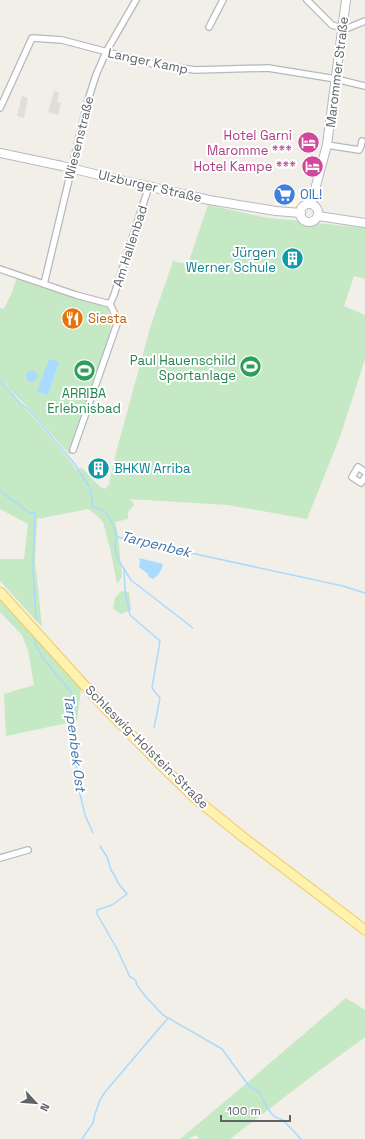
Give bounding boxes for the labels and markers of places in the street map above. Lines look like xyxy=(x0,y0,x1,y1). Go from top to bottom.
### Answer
place label: Hotel Garni Maromme *** xyxy=(207,127,292,159)
hotel icon: Hotel Garni Maromme *** xyxy=(295,129,321,155)
hotel icon: Hotel Kampe *** xyxy=(299,153,325,179)
place label: Hotel Kampe *** xyxy=(193,158,296,175)
supermarket icon: OIL! xyxy=(272,181,298,207)
place label: OIL! xyxy=(300,186,322,203)
place label: Jürgen Werner Schule xyxy=(186,244,276,276)
building icon: Jürgen Werner Schule xyxy=(279,246,305,272)
restaurant icon: Siesta xyxy=(60,305,86,331)
place label: Siesta xyxy=(88,310,127,327)
place label: Paul Hauenschild Sportanlage xyxy=(130,352,236,384)
sports icon: Paul Hauenschild Sportanlage xyxy=(238,354,264,380)
sports icon: ARRIBA Erlebnisbad xyxy=(71,358,97,384)
place label: ARRIBA Erlebnisbad xyxy=(47,385,121,417)
building icon: BHKW Arriba xyxy=(85,455,111,481)
place label: BHKW Arriba xyxy=(114,460,191,477)

